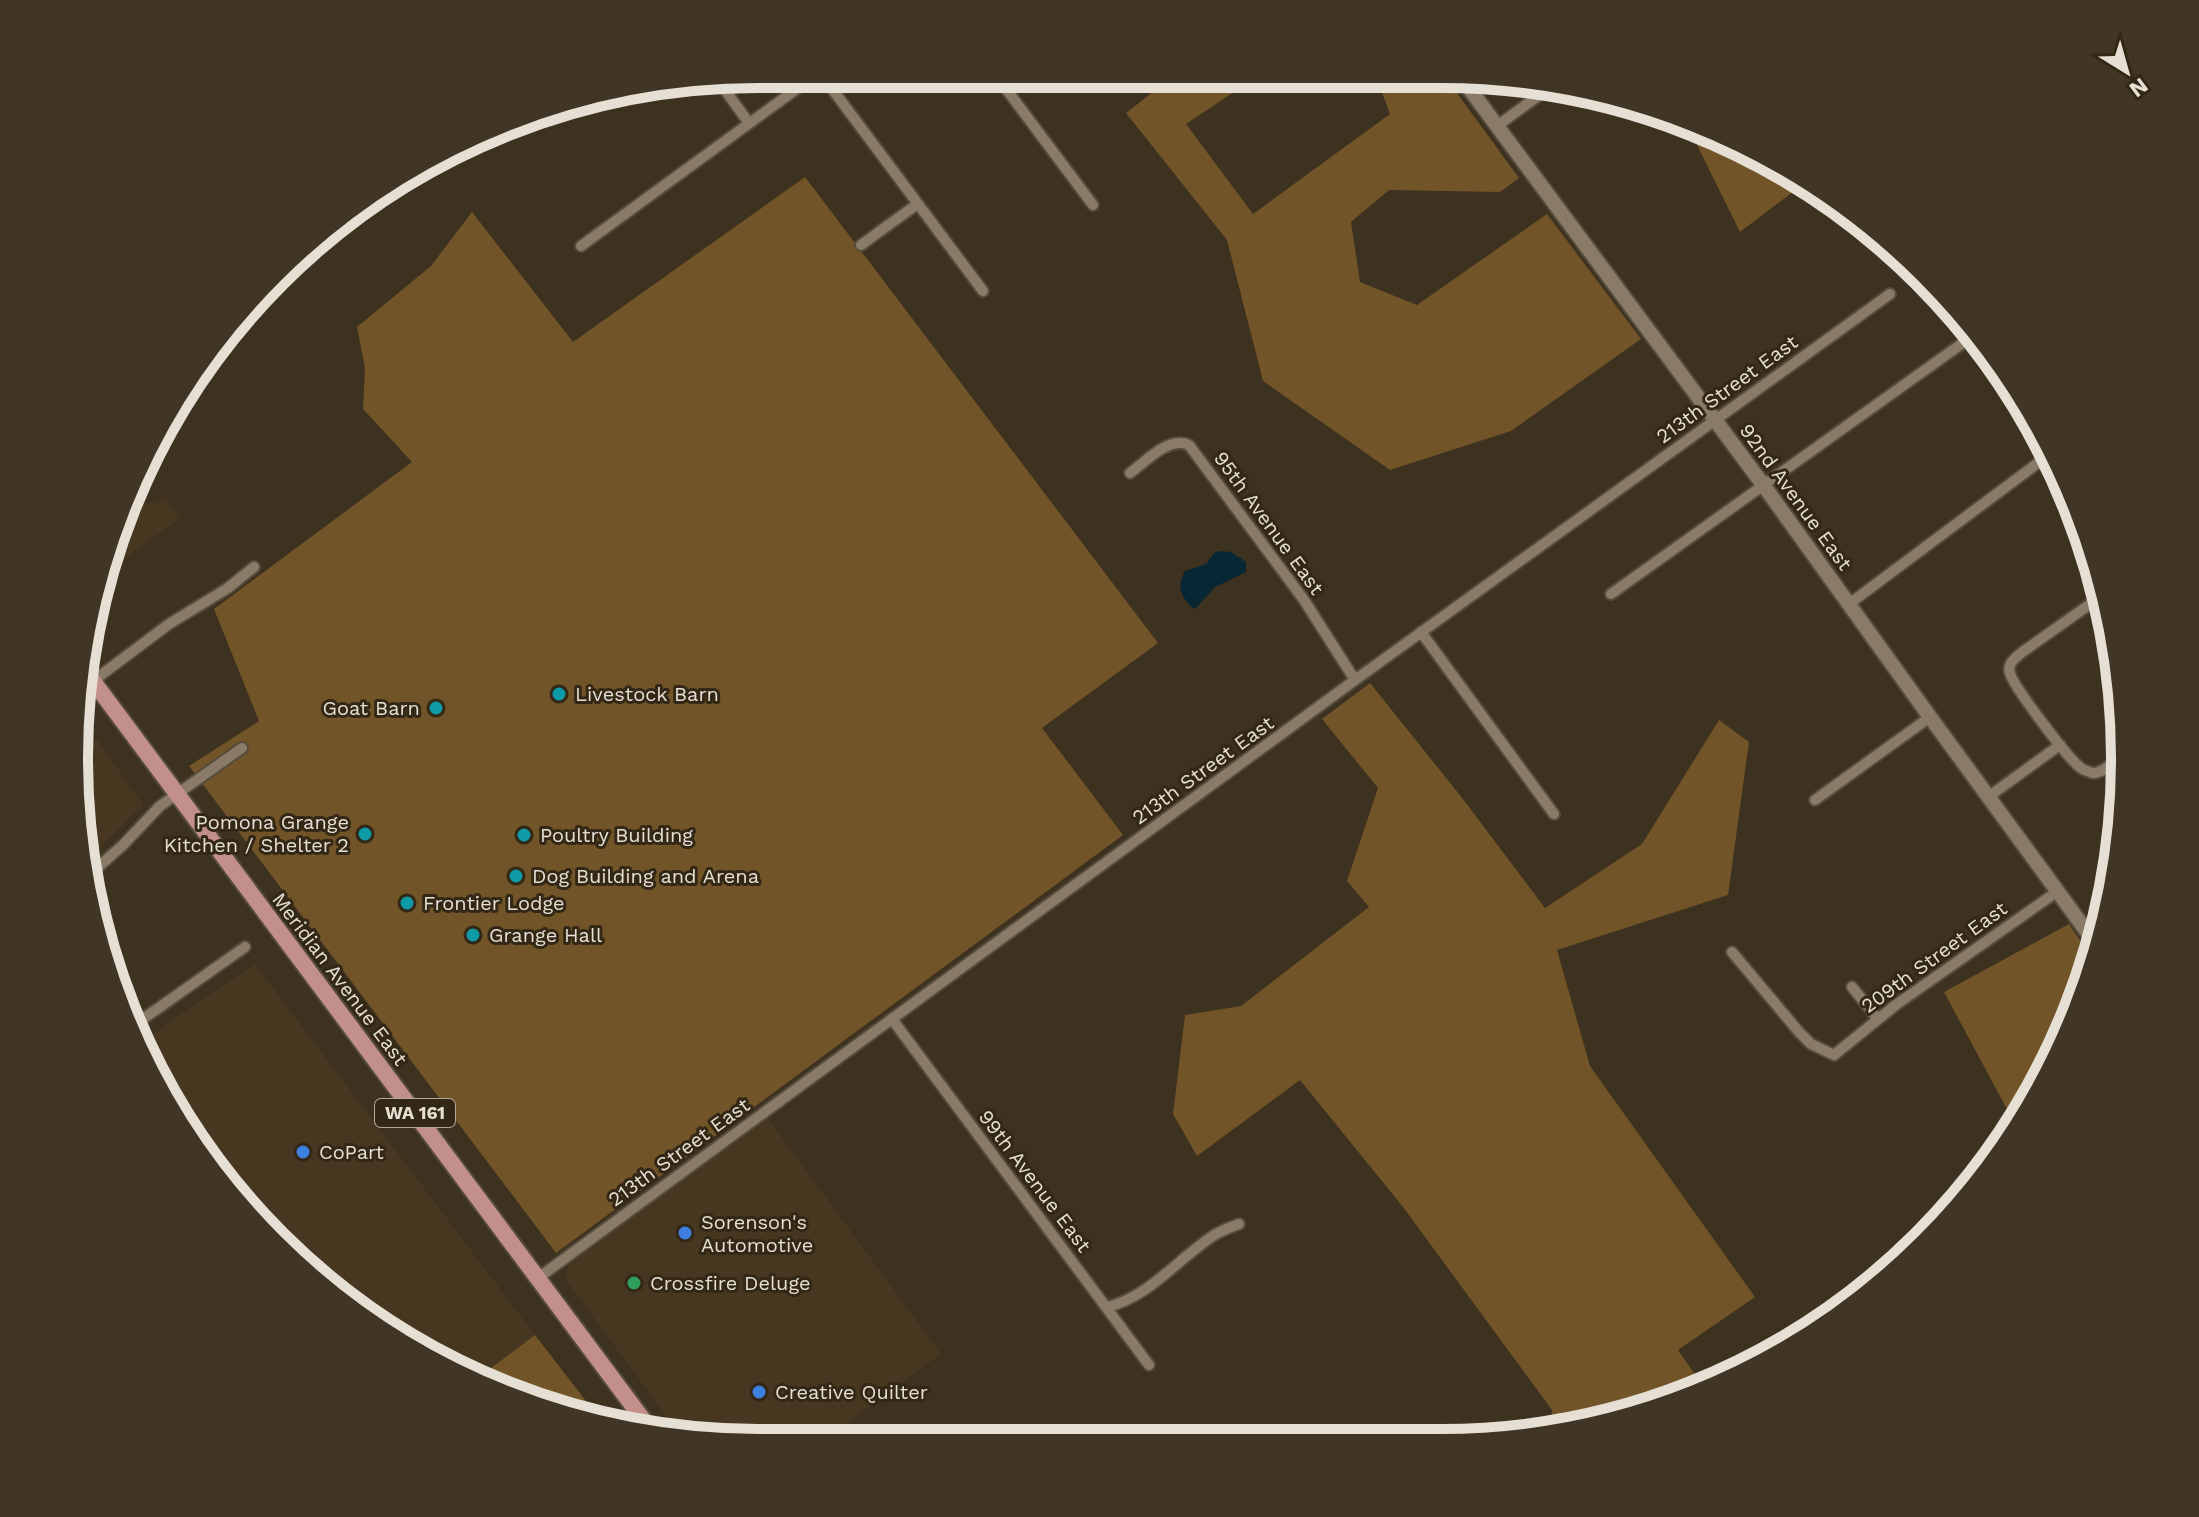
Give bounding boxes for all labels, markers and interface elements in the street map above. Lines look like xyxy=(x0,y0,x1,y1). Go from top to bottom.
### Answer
north arrow xyxy=(2087,32,2167,112)
text: N xyxy=(2125,73,2153,102)
street label: 213th Street East xyxy=(1652,329,1803,448)
street label: 92nd Avenue East xyxy=(1735,419,1858,576)
street label: 95th Avenue East xyxy=(1209,447,1329,600)
place label: Livestock Barn xyxy=(575,682,719,706)
marker: Livestock Barn xyxy=(550,685,568,703)
place label: Goat Barn xyxy=(322,696,420,720)
marker: Goat Barn xyxy=(427,699,445,717)
street label: 213th Street East xyxy=(1128,710,1279,829)
place label: Pomona Grange Kitchen / Shelter 2 xyxy=(164,810,349,857)
place label: Poultry Building xyxy=(540,823,693,847)
marker: Pomona Grange Kitchen / Shelter 2 xyxy=(356,825,374,843)
marker: Poultry Building xyxy=(515,826,533,844)
place label: Dog Building and Arena xyxy=(532,864,759,888)
marker: Dog Building and Arena xyxy=(507,867,525,885)
street label: Meridian Avenue East xyxy=(267,888,413,1071)
place label: Frontier Lodge xyxy=(423,891,565,915)
marker: Frontier Lodge xyxy=(398,894,416,912)
street label: 209th Street East xyxy=(1857,896,2012,1018)
place label: Grange Hall xyxy=(489,923,602,947)
marker: Grange Hall xyxy=(464,926,482,944)
street label: 213th Street East xyxy=(604,1092,755,1211)
road number: WA 161 xyxy=(375,1099,455,1127)
street label: 99th Avenue East xyxy=(974,1105,1097,1257)
place label: CoPart xyxy=(319,1140,385,1164)
marker: CoPart xyxy=(294,1143,312,1161)
place label: Sorenson's Automotive xyxy=(701,1210,813,1257)
marker: Sorenson's Automotive xyxy=(676,1224,694,1242)
place label: Crossfire Deluge xyxy=(650,1271,811,1295)
marker: Crossfire Deluge xyxy=(625,1274,643,1292)
place label: Creative Quilter xyxy=(775,1380,928,1404)
marker: Creative Quilter xyxy=(750,1383,768,1401)

